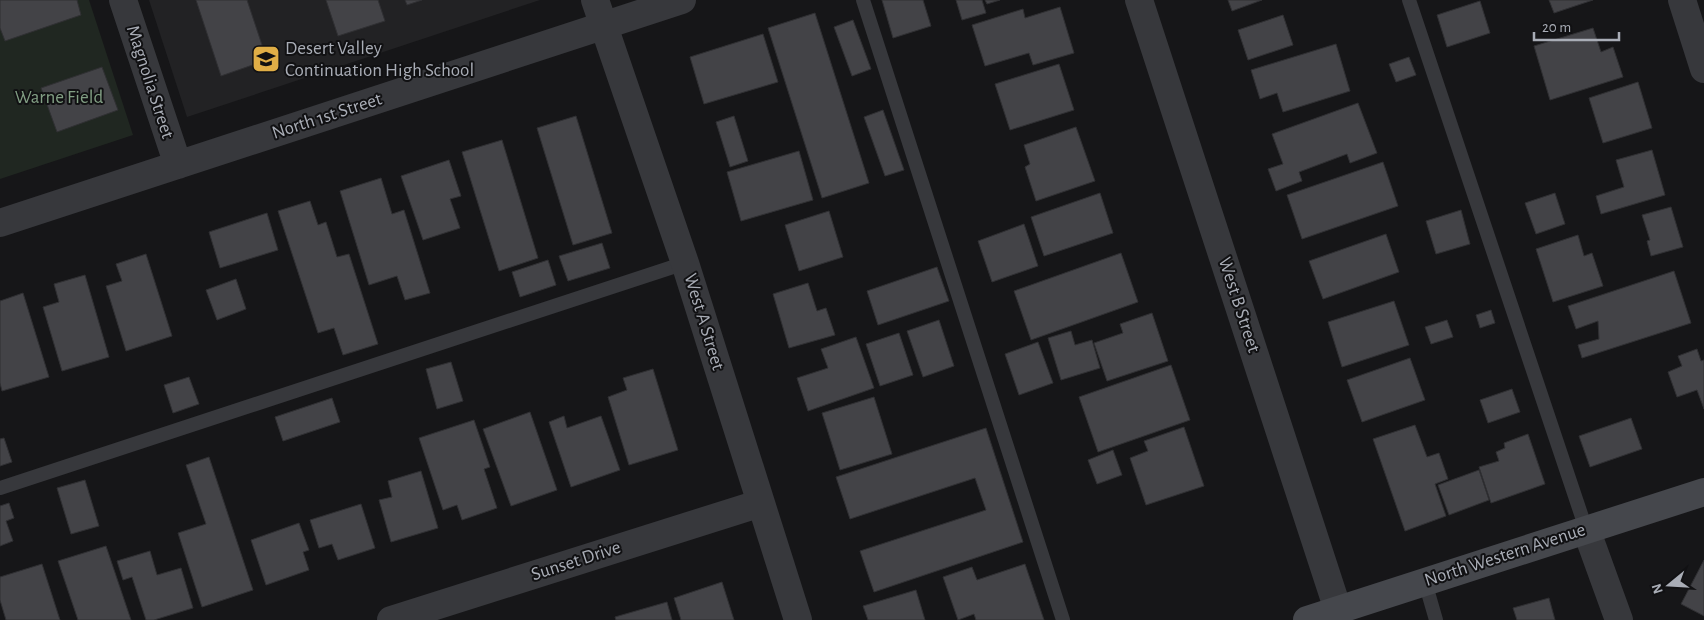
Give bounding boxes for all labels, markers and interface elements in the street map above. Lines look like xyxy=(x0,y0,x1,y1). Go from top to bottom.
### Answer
scale bar xyxy=(1534,10,1619,42)
text: 20 m xyxy=(1542,20,1571,35)
street label: Magnolia Street xyxy=(123,23,177,141)
place label: Desert Valley Continuation High School xyxy=(285,39,474,80)
school or university icon: Desert Valley Continuation High School xyxy=(251,44,281,74)
park label: Warne Field xyxy=(15,88,103,107)
street label: North 1st Street xyxy=(270,89,384,143)
street label: West B Street xyxy=(1215,255,1263,355)
street label: West A Street xyxy=(680,271,728,373)
street label: North Western Avenue xyxy=(1422,520,1588,590)
street label: Sunset Drive xyxy=(529,538,623,584)
north arrow xyxy=(1644,560,1694,610)
text: N xyxy=(1649,582,1666,596)

